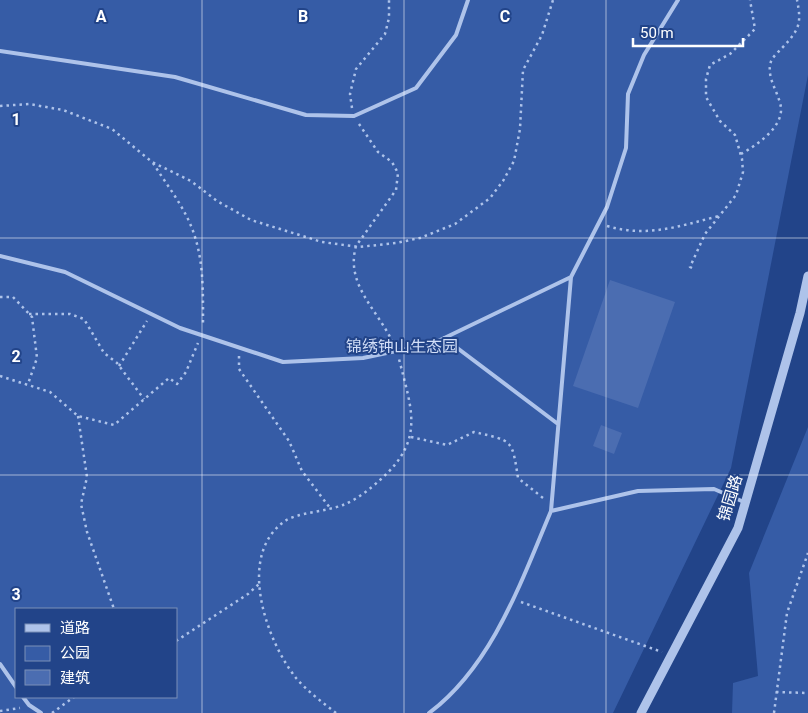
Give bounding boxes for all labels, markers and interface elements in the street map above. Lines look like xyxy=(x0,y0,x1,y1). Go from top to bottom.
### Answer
text: A xyxy=(96,7,107,26)
text: B xyxy=(298,7,308,26)
text: C xyxy=(500,7,510,26)
scale bar xyxy=(633,15,743,47)
text: 50 m xyxy=(640,24,674,42)
text: 1 xyxy=(11,110,21,129)
park label: 锦绣钟山生态园 xyxy=(346,337,458,356)
text: 2 xyxy=(11,347,21,366)
street label: 锦园路 xyxy=(714,472,746,524)
text: 3 xyxy=(11,585,21,604)
legend xyxy=(15,608,178,698)
text: 道路 xyxy=(60,619,90,637)
text: 公园 xyxy=(60,644,90,662)
text: 建筑 xyxy=(60,669,90,687)

